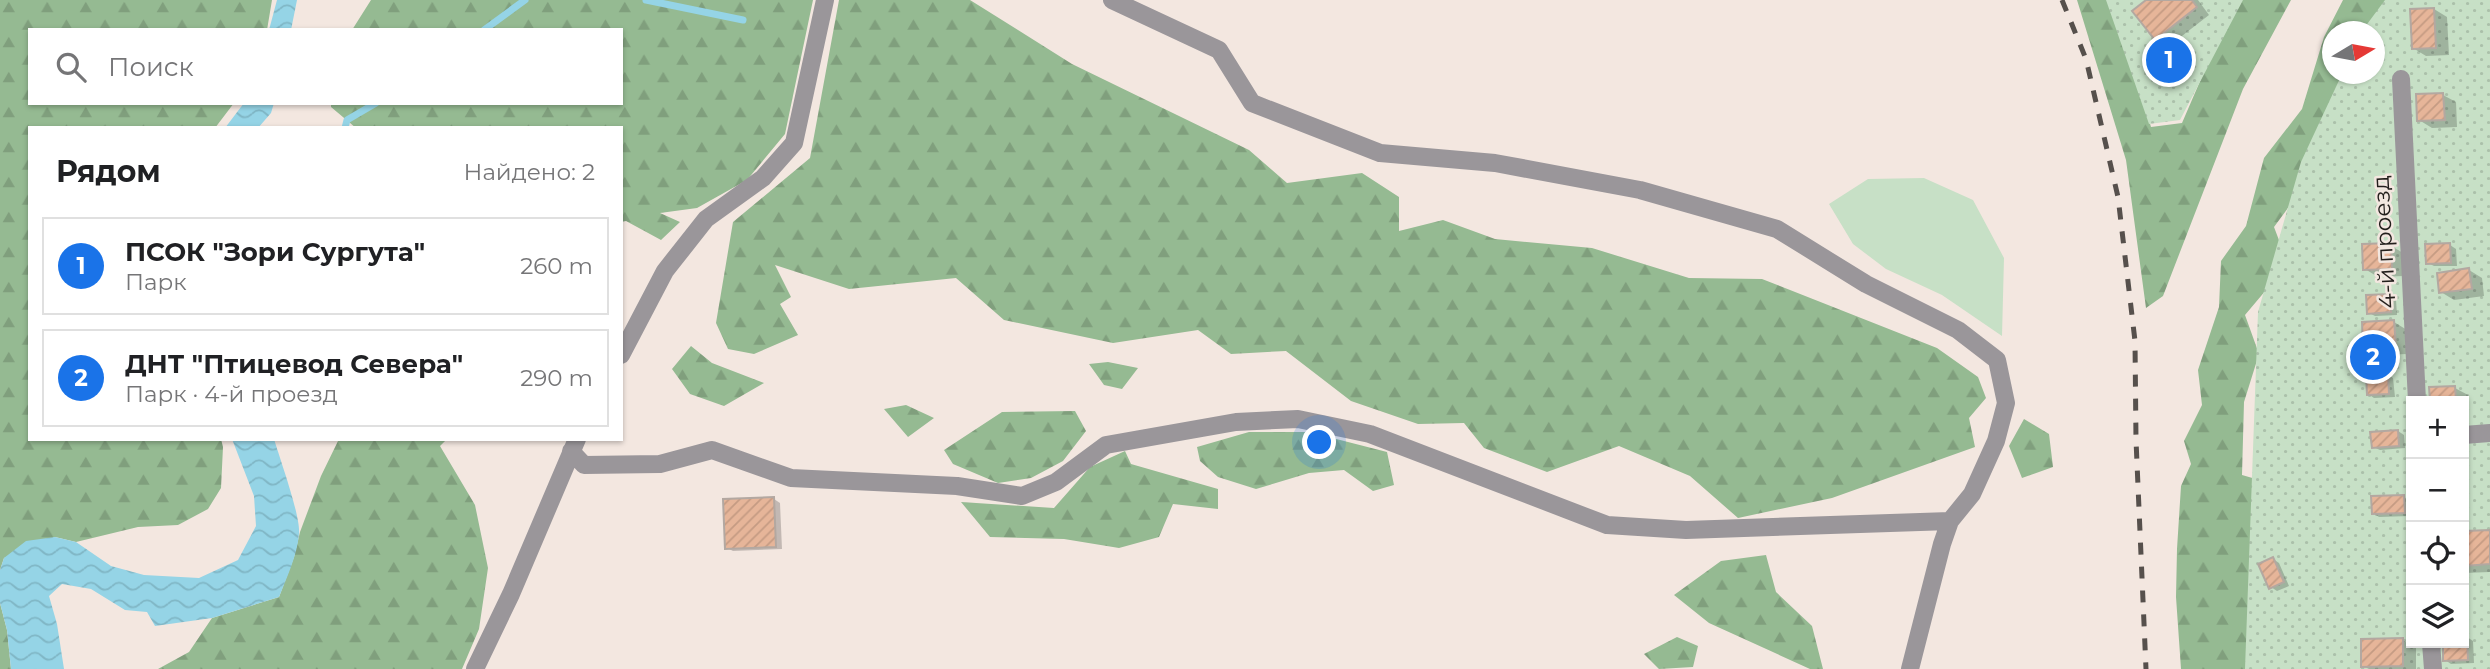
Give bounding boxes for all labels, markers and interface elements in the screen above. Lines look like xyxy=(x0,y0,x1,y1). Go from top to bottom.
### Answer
north arrow xyxy=(2322,21,2385,84)
search box xyxy=(28,28,623,105)
pin: 1 xyxy=(2146,34,2192,86)
icon: search xyxy=(52,48,90,86)
text: Поиск xyxy=(108,51,194,83)
text: Рядом xyxy=(56,153,161,190)
text: Найдено: 2 xyxy=(464,158,595,186)
street label: 4-й проезд xyxy=(2367,175,2401,309)
text: ПСОК "Зори Сургута" xyxy=(125,236,425,268)
text: 1 xyxy=(76,252,86,280)
text: 260 m xyxy=(520,252,593,280)
text: Парк xyxy=(125,268,187,296)
pin: 2 xyxy=(2350,331,2396,383)
text: ДНТ "Птицевод Севера" xyxy=(125,348,463,380)
text: 2 xyxy=(74,364,88,392)
text: 290 m xyxy=(520,364,593,392)
text: Парк · 4-й проезд xyxy=(125,380,338,408)
map controls xyxy=(2406,396,2469,648)
button: + xyxy=(2406,396,2469,459)
your location xyxy=(1302,425,1336,459)
button: − xyxy=(2406,459,2469,522)
button: locate xyxy=(2406,522,2469,585)
button: layers xyxy=(2406,585,2469,648)

